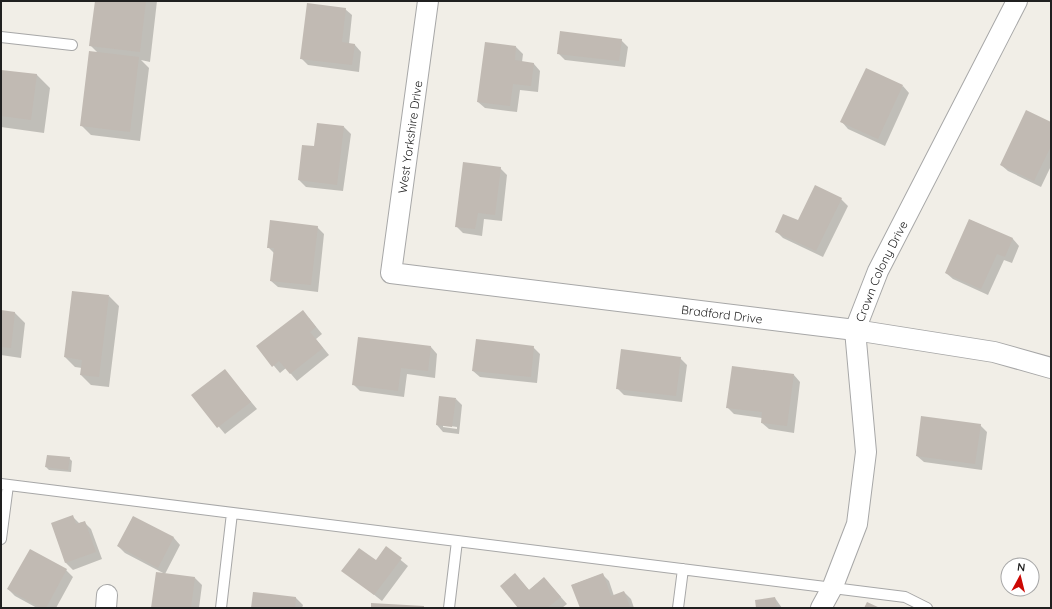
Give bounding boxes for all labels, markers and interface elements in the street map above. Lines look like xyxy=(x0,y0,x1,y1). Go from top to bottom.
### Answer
street label: West Yorkshire Drive xyxy=(395,79,425,194)
street label: Crown Colony Drive xyxy=(851,218,910,324)
street label: Bradford Drive xyxy=(680,301,764,326)
north arrow xyxy=(1000,557,1040,597)
text: N xyxy=(1016,560,1026,575)

